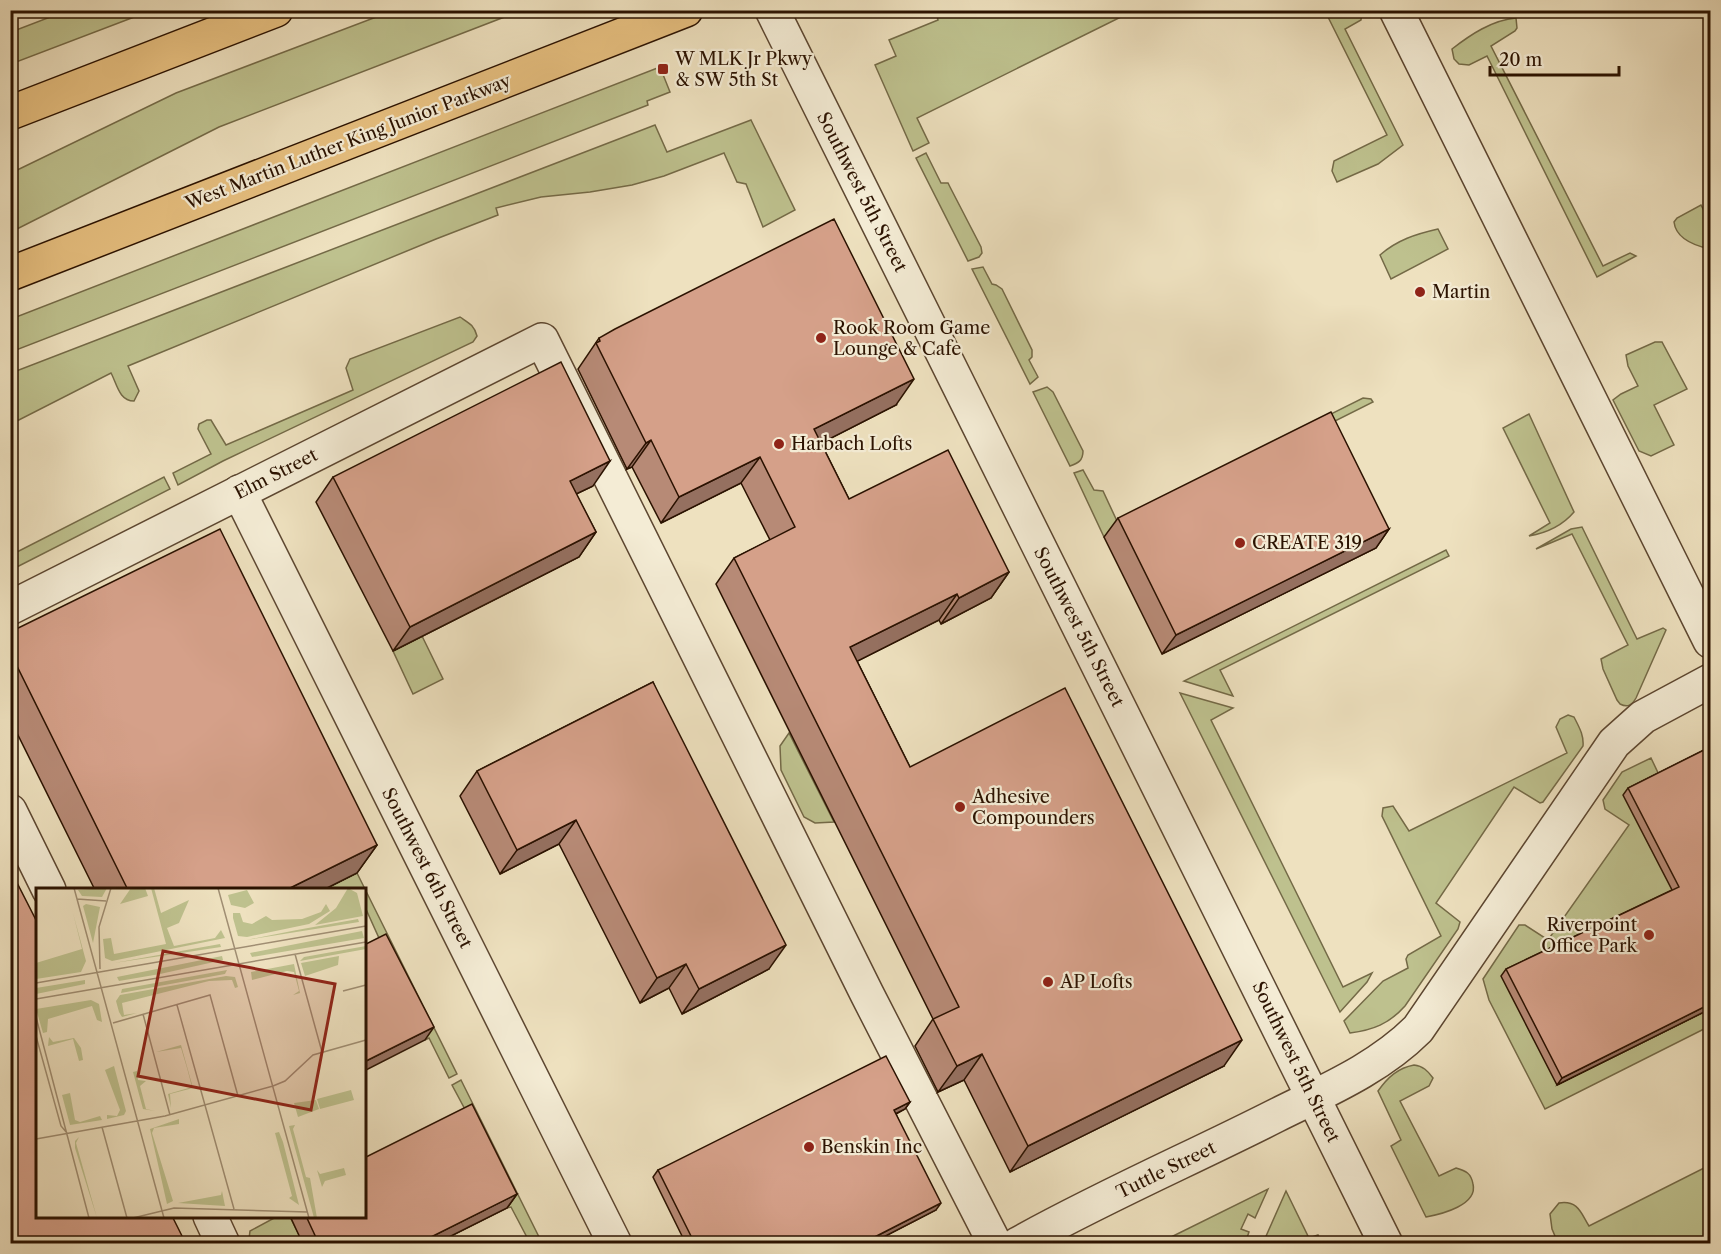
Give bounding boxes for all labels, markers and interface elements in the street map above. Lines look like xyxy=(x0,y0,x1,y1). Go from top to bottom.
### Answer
scale bar xyxy=(1490,39,1619,77)
place label: W MLK Jr Pkwy & SW 5th St xyxy=(674,48,813,91)
text: 20 m xyxy=(1499,49,1543,71)
marker: W MLK Jr Pkwy & SW 5th St xyxy=(656,62,670,76)
street label: West Martin Luther King Junior Parkway xyxy=(181,69,515,215)
street label: Southwest 5th Street xyxy=(812,108,912,276)
place label: Martin xyxy=(1432,281,1490,303)
marker: Martin xyxy=(1413,285,1427,299)
place label: Rook Room Game Lounge & Cafe xyxy=(833,317,990,360)
marker: Rook Room Game Lounge & Cafe xyxy=(814,331,828,345)
place label: Harbach Lofts xyxy=(791,433,912,455)
marker: Harbach Lofts xyxy=(772,437,786,451)
street label: Elm Street xyxy=(231,443,322,504)
place label: CREATE 319 xyxy=(1252,532,1362,554)
marker: CREATE 319 xyxy=(1233,536,1247,550)
street label: Southwest 5th Street xyxy=(1029,543,1129,711)
street label: Southwest 6th Street xyxy=(377,784,477,953)
place label: Adhesive Compounders xyxy=(971,786,1095,829)
marker: Adhesive Compounders xyxy=(953,800,967,814)
inset map xyxy=(36,888,366,1218)
place label: Riverpoint Office Park xyxy=(1541,914,1639,957)
marker: Riverpoint Office Park xyxy=(1642,928,1656,942)
place label: AP Lofts xyxy=(1059,971,1133,993)
marker: AP Lofts xyxy=(1041,975,1055,989)
street label: Southwest 5th Street xyxy=(1247,978,1345,1147)
place label: Benskin Inc xyxy=(821,1136,922,1158)
street label: Tuttle Street xyxy=(1113,1136,1220,1204)
marker: Benskin Inc xyxy=(802,1140,816,1154)

